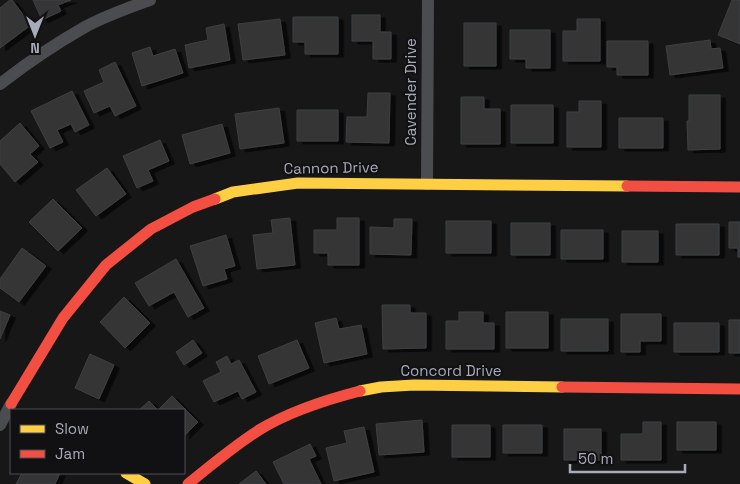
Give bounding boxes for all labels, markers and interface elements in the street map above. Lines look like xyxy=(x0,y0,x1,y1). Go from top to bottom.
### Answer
north arrow xyxy=(10,10,60,60)
street label: Cavender Drive xyxy=(401,38,420,146)
text: N xyxy=(30,39,40,57)
street label: Cannon Drive xyxy=(283,157,379,178)
street label: Concord Drive xyxy=(400,361,502,380)
legend xyxy=(10,409,185,474)
text: Slow xyxy=(55,419,89,438)
scale bar xyxy=(570,442,685,474)
text: Jam xyxy=(55,444,85,463)
text: 50 m xyxy=(578,449,613,468)

